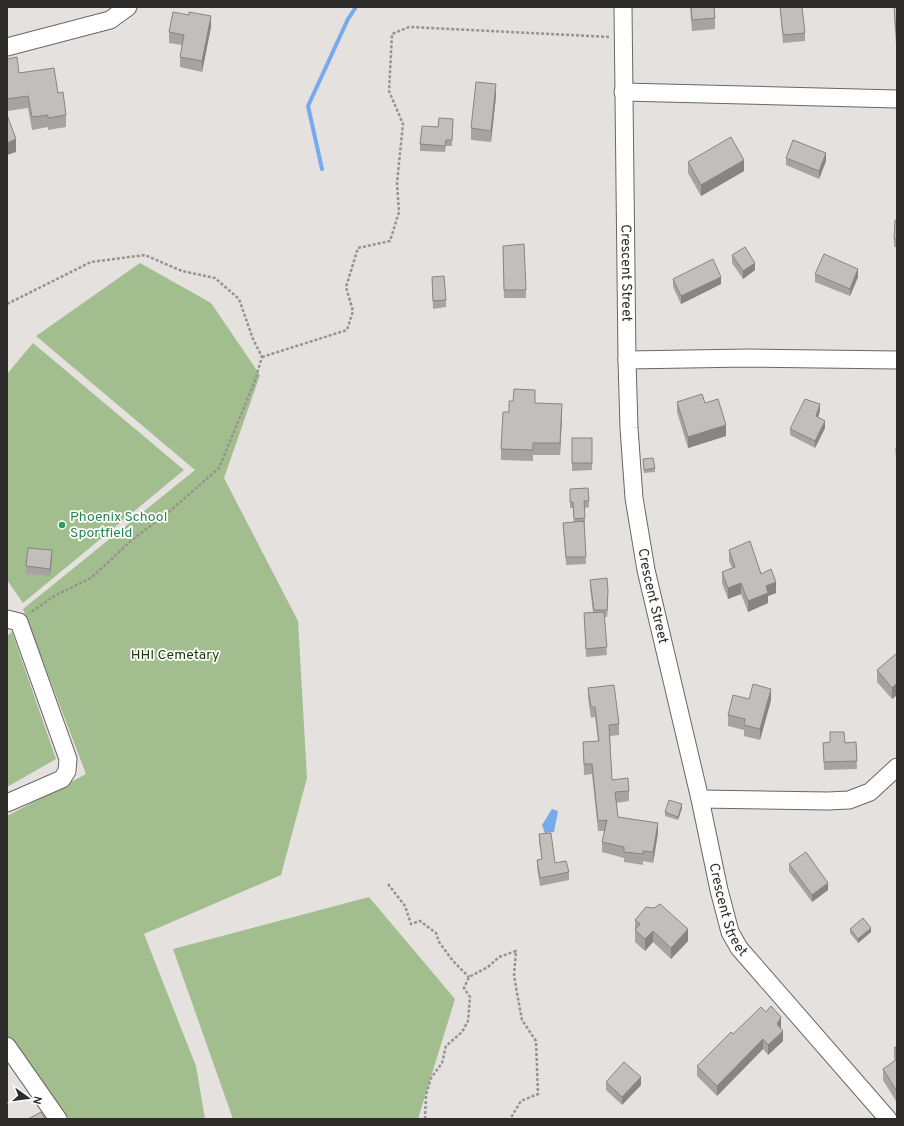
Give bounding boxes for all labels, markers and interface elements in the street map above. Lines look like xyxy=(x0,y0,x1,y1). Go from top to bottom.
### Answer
street label: Crescent Street xyxy=(617,224,635,322)
place label: Phoenix School Sportfield xyxy=(70,509,167,542)
marker: Phoenix School Sportfield xyxy=(57,520,67,530)
street label: Crescent Street xyxy=(634,547,672,646)
park label: HHI Cemetary xyxy=(131,647,219,664)
street label: Crescent Street xyxy=(705,862,751,960)
north arrow xyxy=(8,1078,48,1118)
text: N xyxy=(29,1095,44,1106)

